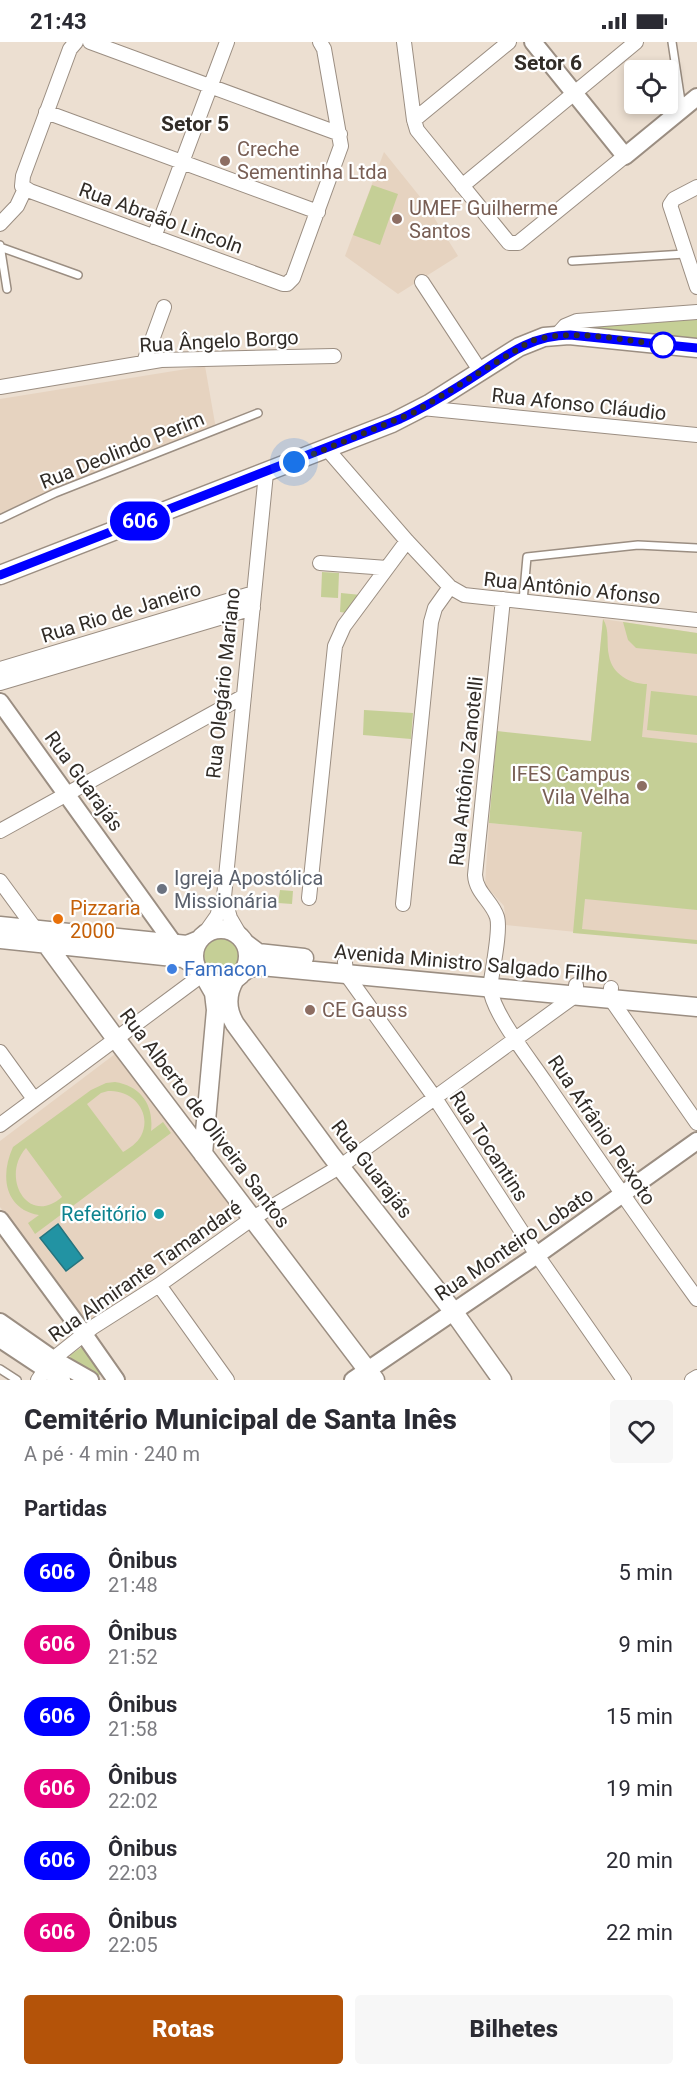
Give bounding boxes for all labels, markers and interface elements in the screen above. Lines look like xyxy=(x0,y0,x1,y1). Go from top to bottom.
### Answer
text: 21:43 xyxy=(30,9,87,34)
district label: Setor 6 xyxy=(514,51,582,75)
map controls xyxy=(624,60,678,114)
button: locate xyxy=(624,60,678,114)
district label: Setor 5 xyxy=(161,112,229,136)
place label: Creche Sementinha Ltda xyxy=(237,137,387,184)
marker: Creche Sementinha Ltda xyxy=(218,154,232,168)
street label: Rua Abraão Lincoln xyxy=(76,177,246,259)
place label: UMEF Guilherme Santos xyxy=(409,196,558,243)
marker: UMEF Guilherme Santos xyxy=(390,212,404,226)
street label: Rua Ângelo Borgo xyxy=(139,325,299,357)
unlabelled marker xyxy=(650,332,676,358)
street label: Rua Afonso Cláudio xyxy=(490,383,668,425)
street label: Rua Deolindo Perim xyxy=(36,406,208,494)
your location xyxy=(279,447,309,477)
line badge: 606 xyxy=(106,502,174,540)
text: 606 xyxy=(122,509,158,533)
street label: Rua Antônio Afonso xyxy=(482,567,662,609)
street label: Rua Rio de Janeiro xyxy=(38,576,204,648)
street label: Rua Olegário Mariano xyxy=(201,586,245,780)
street label: Rua Antônio Zanotelli xyxy=(444,675,488,867)
street label: Rua Guarajás xyxy=(40,726,128,836)
place label: IFES Campus Vila Velha xyxy=(511,762,630,809)
marker: IFES Campus Vila Velha xyxy=(635,779,649,793)
place label: Igreja Apostólica Missionária xyxy=(174,866,323,913)
marker: Igreja Apostólica Missionária xyxy=(155,882,169,896)
place label: Pizzaria 2000 xyxy=(70,896,141,943)
marker: Pizzaria 2000 xyxy=(51,912,65,926)
street label: Avenida Ministro Salgado Filho xyxy=(333,939,609,987)
place label: Famacon xyxy=(184,957,267,981)
marker: Famacon xyxy=(165,962,179,976)
place label: CE Gauss xyxy=(322,998,408,1022)
marker: CE Gauss xyxy=(303,1003,317,1017)
street label: Rua Alberto de Oliveira Santos xyxy=(115,1004,295,1232)
street label: Rua Afrânio Peixoto xyxy=(543,1051,661,1209)
street label: Rua Tocantins xyxy=(445,1086,533,1206)
street label: Rua Guarajás xyxy=(326,1115,418,1223)
street label: Rua Monteiro Lobato xyxy=(430,1182,598,1306)
street label: Rua Almirante Tamandaré xyxy=(44,1195,246,1347)
place label: Refeitório xyxy=(61,1202,147,1226)
marker: Refeitório xyxy=(152,1207,166,1221)
button: heart xyxy=(610,1400,673,1463)
text: Cemitério Municipal de Santa Inês xyxy=(24,1403,457,1436)
text: A pé · 4 min · 240 m xyxy=(24,1442,200,1466)
text: Partidas xyxy=(24,1496,107,1521)
text: Ônibus xyxy=(108,1548,177,1573)
text: 606 xyxy=(39,1560,75,1584)
text: 5 min xyxy=(618,1560,673,1585)
text: 21:48 xyxy=(108,1573,158,1597)
text: Ônibus xyxy=(108,1620,177,1645)
text: 606 xyxy=(39,1632,75,1656)
text: 9 min xyxy=(618,1632,673,1657)
text: 21:52 xyxy=(108,1645,158,1669)
text: Ônibus xyxy=(108,1692,177,1717)
text: 606 xyxy=(39,1704,75,1728)
text: 15 min xyxy=(606,1704,673,1729)
text: 21:58 xyxy=(108,1717,158,1741)
text: Ônibus xyxy=(108,1764,177,1789)
text: 606 xyxy=(39,1776,75,1800)
text: 19 min xyxy=(606,1776,673,1801)
text: 22:02 xyxy=(108,1789,158,1813)
text: Ônibus xyxy=(108,1836,177,1861)
text: 606 xyxy=(39,1848,75,1872)
text: 20 min xyxy=(606,1848,673,1873)
text: 22:03 xyxy=(108,1861,158,1885)
text: Ônibus xyxy=(108,1908,177,1933)
text: 606 xyxy=(39,1920,75,1944)
text: 22 min xyxy=(606,1920,673,1945)
text: 22:05 xyxy=(108,1933,158,1957)
button: Rotas xyxy=(24,1995,343,2064)
button: Bilhetes xyxy=(355,1995,673,2064)

